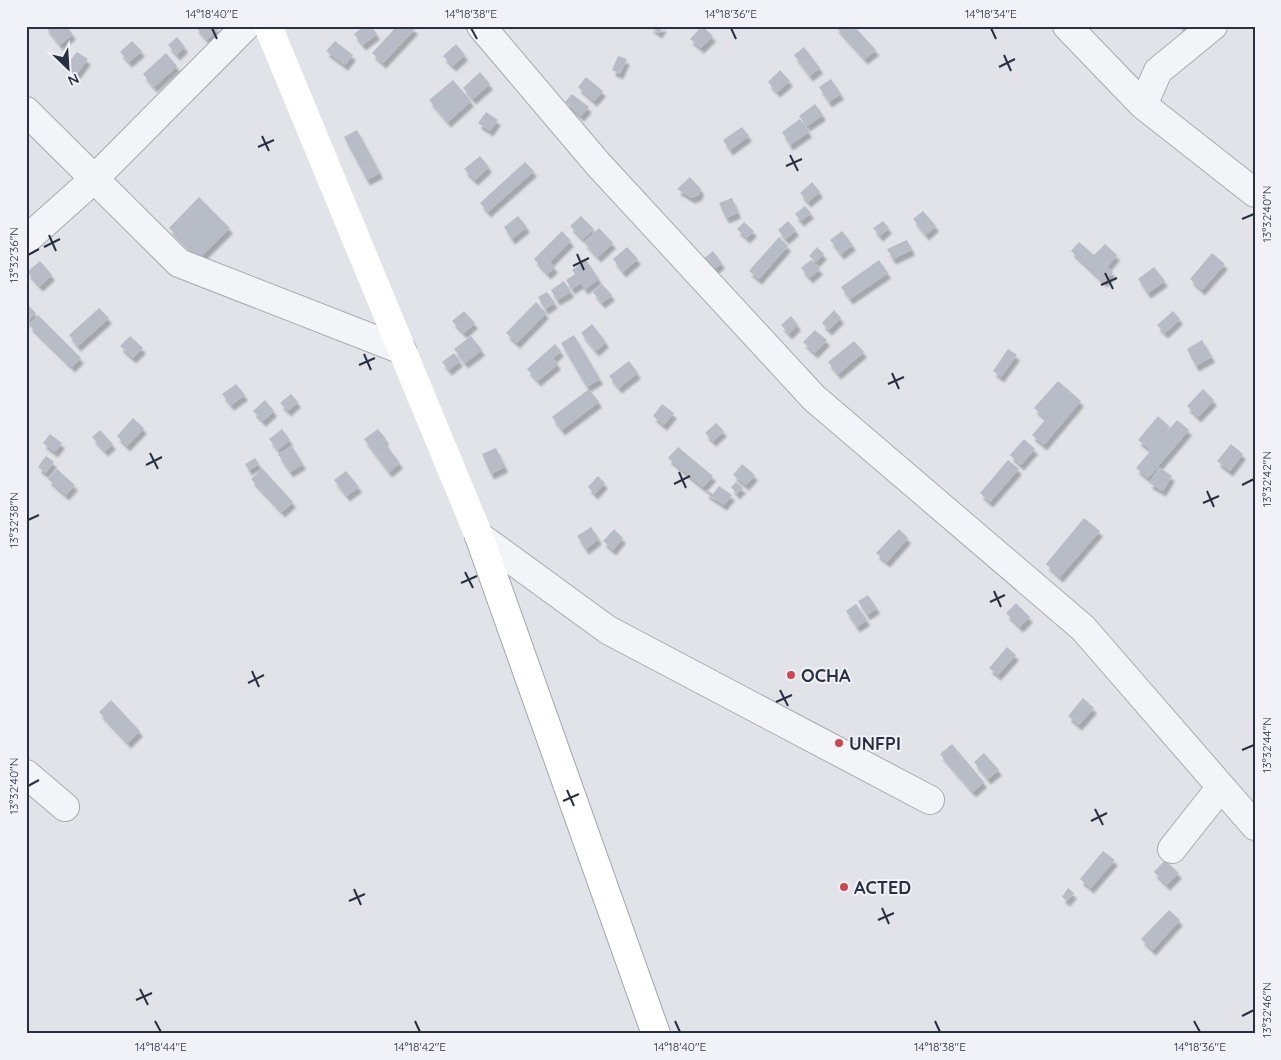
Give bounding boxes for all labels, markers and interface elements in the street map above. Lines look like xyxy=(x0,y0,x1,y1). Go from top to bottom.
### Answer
text: 14°18'40"E xyxy=(186,6,239,21)
text: 14°18'38"E xyxy=(445,6,497,21)
text: 14°18'36"E xyxy=(705,6,757,21)
text: 14°18'34"E xyxy=(965,6,1017,21)
north arrow xyxy=(42,42,92,92)
text: N xyxy=(65,69,82,90)
text: 13°32'40"N xyxy=(1259,186,1274,242)
text: 13°32'36"N xyxy=(6,227,21,283)
text: 13°32'42"N xyxy=(1259,451,1274,507)
text: 13°32'38"N xyxy=(6,492,21,548)
place label: OCHA xyxy=(801,664,851,687)
marker: OCHA xyxy=(785,669,797,681)
text: 13°32'44"N xyxy=(1259,717,1274,773)
place label: UNFPI xyxy=(849,732,901,755)
marker: UNFPI xyxy=(833,737,845,749)
text: 13°32'40"N xyxy=(6,758,21,814)
place label: ACTED xyxy=(854,876,911,899)
marker: ACTED xyxy=(838,881,850,893)
text: 13°32'46"N xyxy=(1259,982,1274,1038)
text: 14°18'44"E xyxy=(135,1039,187,1054)
text: 14°18'42"E xyxy=(394,1039,446,1054)
text: 14°18'40"E xyxy=(654,1039,707,1054)
text: 14°18'38"E xyxy=(914,1039,966,1054)
text: 14°18'36"E xyxy=(1174,1039,1226,1054)

